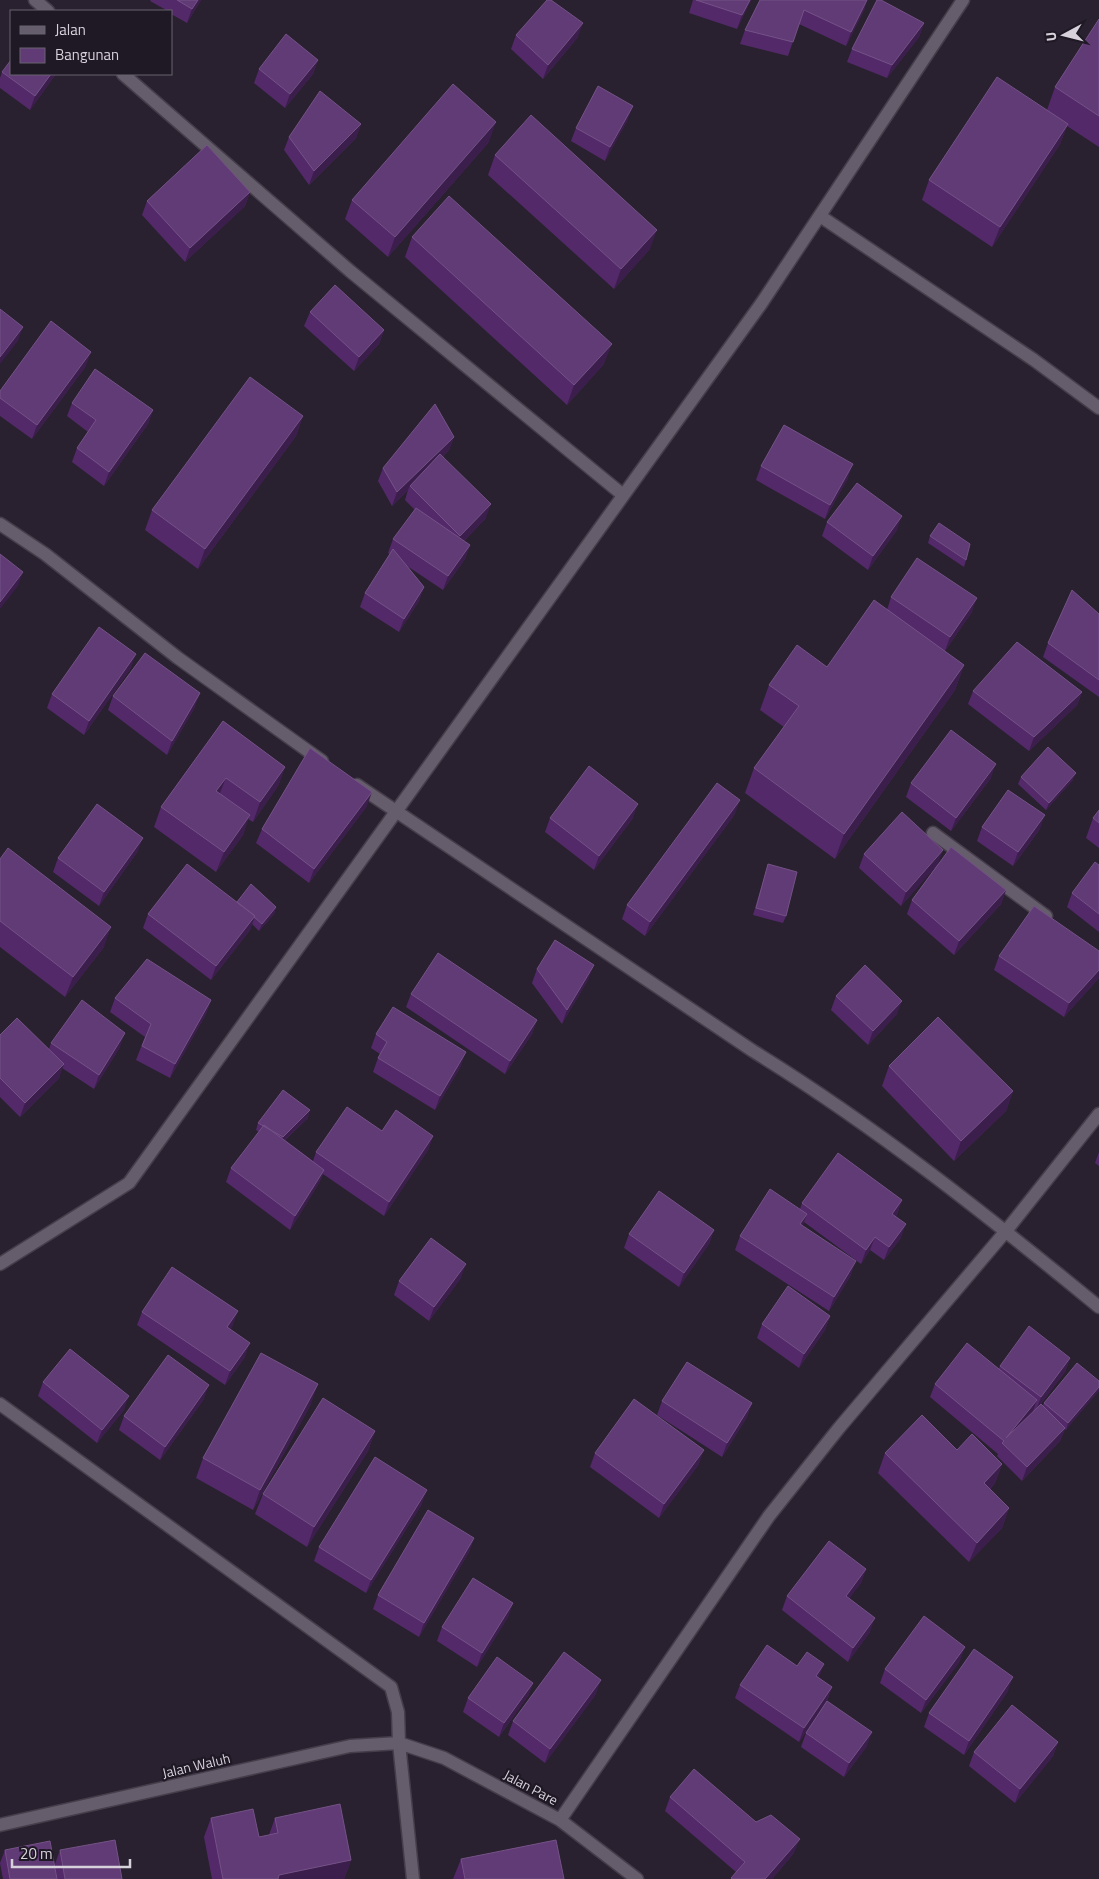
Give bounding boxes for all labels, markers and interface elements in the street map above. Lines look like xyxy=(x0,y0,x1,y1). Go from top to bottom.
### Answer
legend xyxy=(10,10,172,75)
north arrow xyxy=(1039,10,1089,60)
text: Jalan xyxy=(55,18,86,41)
text: U xyxy=(1040,31,1062,42)
text: Bangunan xyxy=(55,43,119,66)
street label: Jalan Waluh xyxy=(160,1747,232,1783)
street label: Jalan Pare xyxy=(500,1764,562,1810)
scale bar xyxy=(12,1836,130,1868)
text: 20 m xyxy=(20,1842,53,1865)

